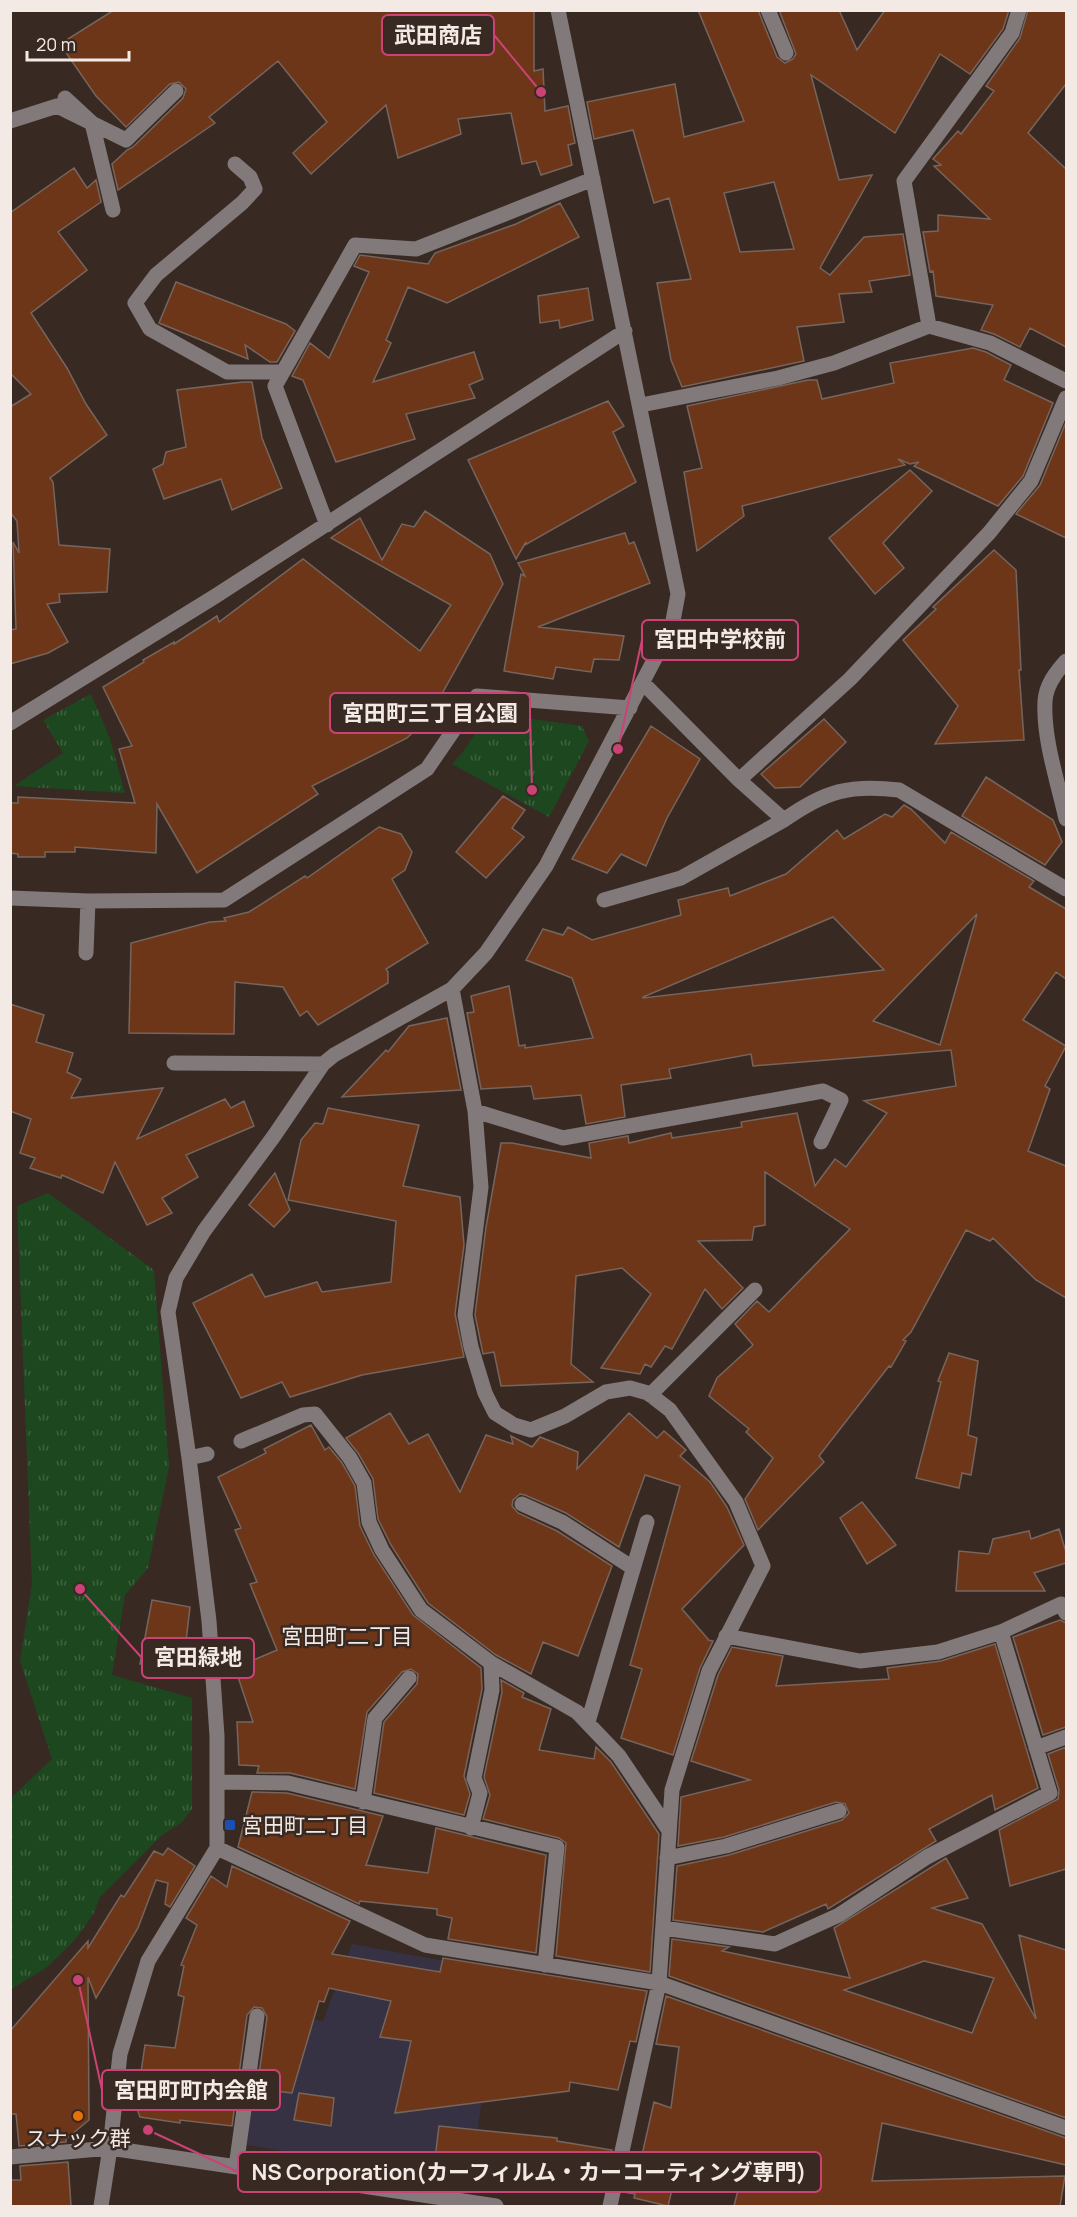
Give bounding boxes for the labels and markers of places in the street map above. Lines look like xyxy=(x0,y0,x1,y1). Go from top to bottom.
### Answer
callout: 武田商店 xyxy=(382,15,494,55)
callout: 宮田中学校前 xyxy=(642,620,798,660)
callout: 宮田町三丁目公園 xyxy=(330,693,530,733)
callout: 宮田緑地 xyxy=(142,1638,254,1678)
place label: 宮田町二丁目 xyxy=(242,1811,368,1839)
marker: 宮田町二丁目 xyxy=(223,1818,237,1832)
callout: 宮田町町内会館 xyxy=(102,2070,280,2110)
marker: スナック群 xyxy=(71,2109,85,2123)
place label: スナック群 xyxy=(26,2124,131,2152)
callout: NS Corporation(カーフィルム・カーコーティング専門) xyxy=(238,2152,821,2192)

